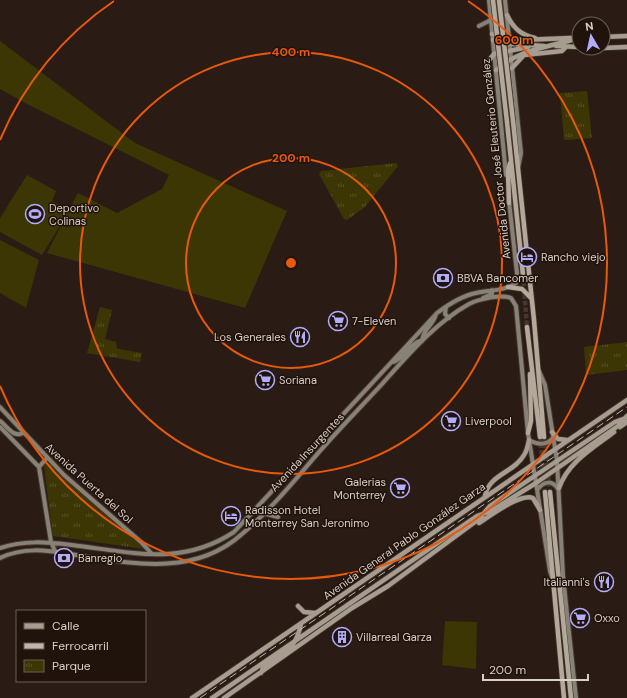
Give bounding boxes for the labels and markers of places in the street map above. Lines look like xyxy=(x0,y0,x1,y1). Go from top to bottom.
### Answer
place label: Deportivo Colinas xyxy=(49,201,99,228)
sports icon: Deportivo Colinas xyxy=(24,203,46,225)
hotel icon: Rancho viejo xyxy=(516,246,538,268)
place label: Rancho viejo xyxy=(541,250,606,264)
centre of rings xyxy=(284,256,298,270)
bank icon: BBVA Bancomer xyxy=(432,267,454,289)
place label: BBVA Bancomer xyxy=(457,271,538,285)
supermarket icon: 7-Eleven xyxy=(327,310,349,332)
place label: 7-Eleven xyxy=(352,314,396,328)
restaurant icon: Los Generales xyxy=(289,326,311,348)
place label: Los Generales xyxy=(214,330,286,344)
supermarket icon: Soriana xyxy=(254,369,276,391)
place label: Soriana xyxy=(279,373,317,387)
supermarket icon: Liverpool xyxy=(440,410,462,432)
place label: Liverpool xyxy=(465,414,512,428)
place label: Galerias Monterrey xyxy=(333,475,386,502)
supermarket icon: Galerias Monterrey xyxy=(389,477,411,499)
place label: Radisson Hotel Monterrey San Jeronimo xyxy=(245,503,370,530)
hotel icon: Radisson Hotel Monterrey San Jeronimo xyxy=(220,505,242,527)
bank icon: Banregio xyxy=(53,547,75,569)
place label: Banregio xyxy=(78,551,122,565)
restaurant icon: Italianni's xyxy=(593,571,615,593)
place label: Italianni's xyxy=(544,575,590,589)
supermarket icon: Oxxo xyxy=(569,607,591,629)
place label: Oxxo xyxy=(594,611,620,625)
building icon: Villarreal Garza xyxy=(331,626,353,648)
place label: Villarreal Garza xyxy=(356,630,432,644)

